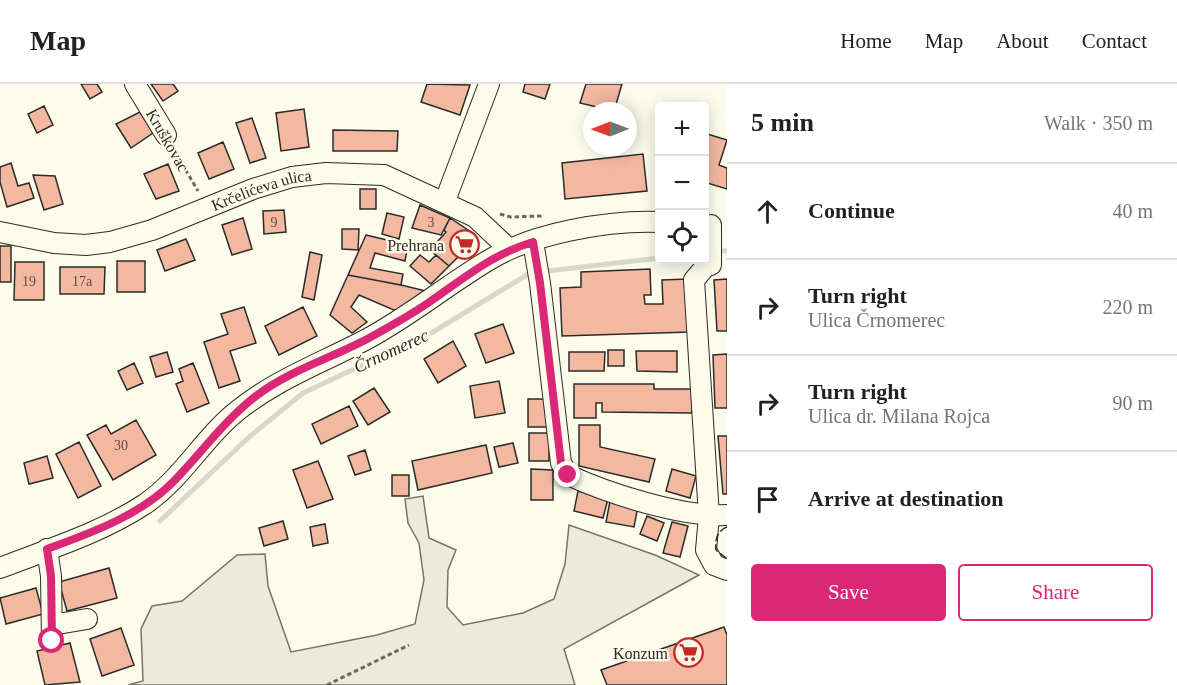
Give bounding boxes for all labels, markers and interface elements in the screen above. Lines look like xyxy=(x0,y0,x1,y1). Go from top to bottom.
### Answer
text: Map xyxy=(30,25,86,56)
text: Home xyxy=(840,29,892,53)
text: Map xyxy=(925,29,963,53)
text: About xyxy=(996,29,1049,53)
text: Contact xyxy=(1082,29,1147,53)
north arrow xyxy=(583,102,637,156)
map controls xyxy=(655,102,709,264)
button: + xyxy=(655,102,709,156)
street label: Kruškovac xyxy=(143,106,192,175)
text: 5 min xyxy=(751,108,814,137)
text: Walk · 350 m xyxy=(1044,112,1153,134)
button: − xyxy=(655,156,709,210)
street label: Krčelićeva ulica xyxy=(209,167,312,214)
icon: ahead xyxy=(751,195,784,228)
text: Continue xyxy=(808,198,895,223)
text: 40 m xyxy=(1112,200,1153,222)
button: locate xyxy=(655,210,709,264)
house number: 9 xyxy=(271,215,278,230)
house number: 3 xyxy=(428,215,435,230)
supermarket icon: Prehrana xyxy=(449,229,481,261)
place label: Prehrana xyxy=(387,237,444,254)
house number: 19 xyxy=(22,274,36,289)
house number: 17a xyxy=(72,274,93,289)
text: Turn right xyxy=(808,283,907,308)
icon: right xyxy=(751,291,784,324)
text: 220 m xyxy=(1102,296,1153,318)
text: Ulica Črnomerec xyxy=(808,309,945,331)
water label: Črnomerec xyxy=(350,324,432,377)
text: Turn right xyxy=(808,379,907,404)
icon: right xyxy=(751,387,784,420)
text: 90 m xyxy=(1112,392,1153,414)
text: Ulica dr. Milana Rojca xyxy=(808,405,990,427)
house number: 30 xyxy=(114,438,128,453)
route end xyxy=(554,461,580,487)
icon: arrive xyxy=(751,483,784,516)
text: Arrive at destination xyxy=(808,486,1004,511)
button: Save xyxy=(751,564,946,621)
button: Share xyxy=(958,564,1153,621)
route start xyxy=(38,627,64,653)
supermarket icon: Konzum xyxy=(673,637,705,669)
place label: Konzum xyxy=(613,645,669,662)

